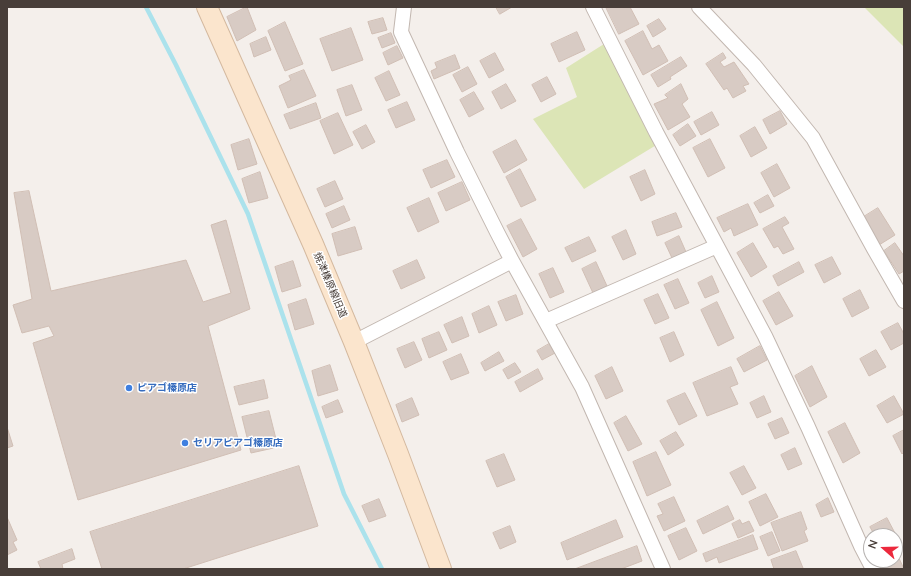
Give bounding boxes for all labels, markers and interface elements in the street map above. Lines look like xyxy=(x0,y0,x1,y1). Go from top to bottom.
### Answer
street label: 焼津榛原線旧道 xyxy=(311,250,349,320)
place label: ピアゴ榛原店 xyxy=(137,382,197,394)
marker: ピアゴ榛原店 xyxy=(124,383,134,393)
place label: セリアピアゴ榛原店 xyxy=(193,437,283,449)
marker: セリアピアゴ榛原店 xyxy=(180,438,190,448)
north arrow xyxy=(863,528,903,568)
text: N xyxy=(865,538,881,551)

